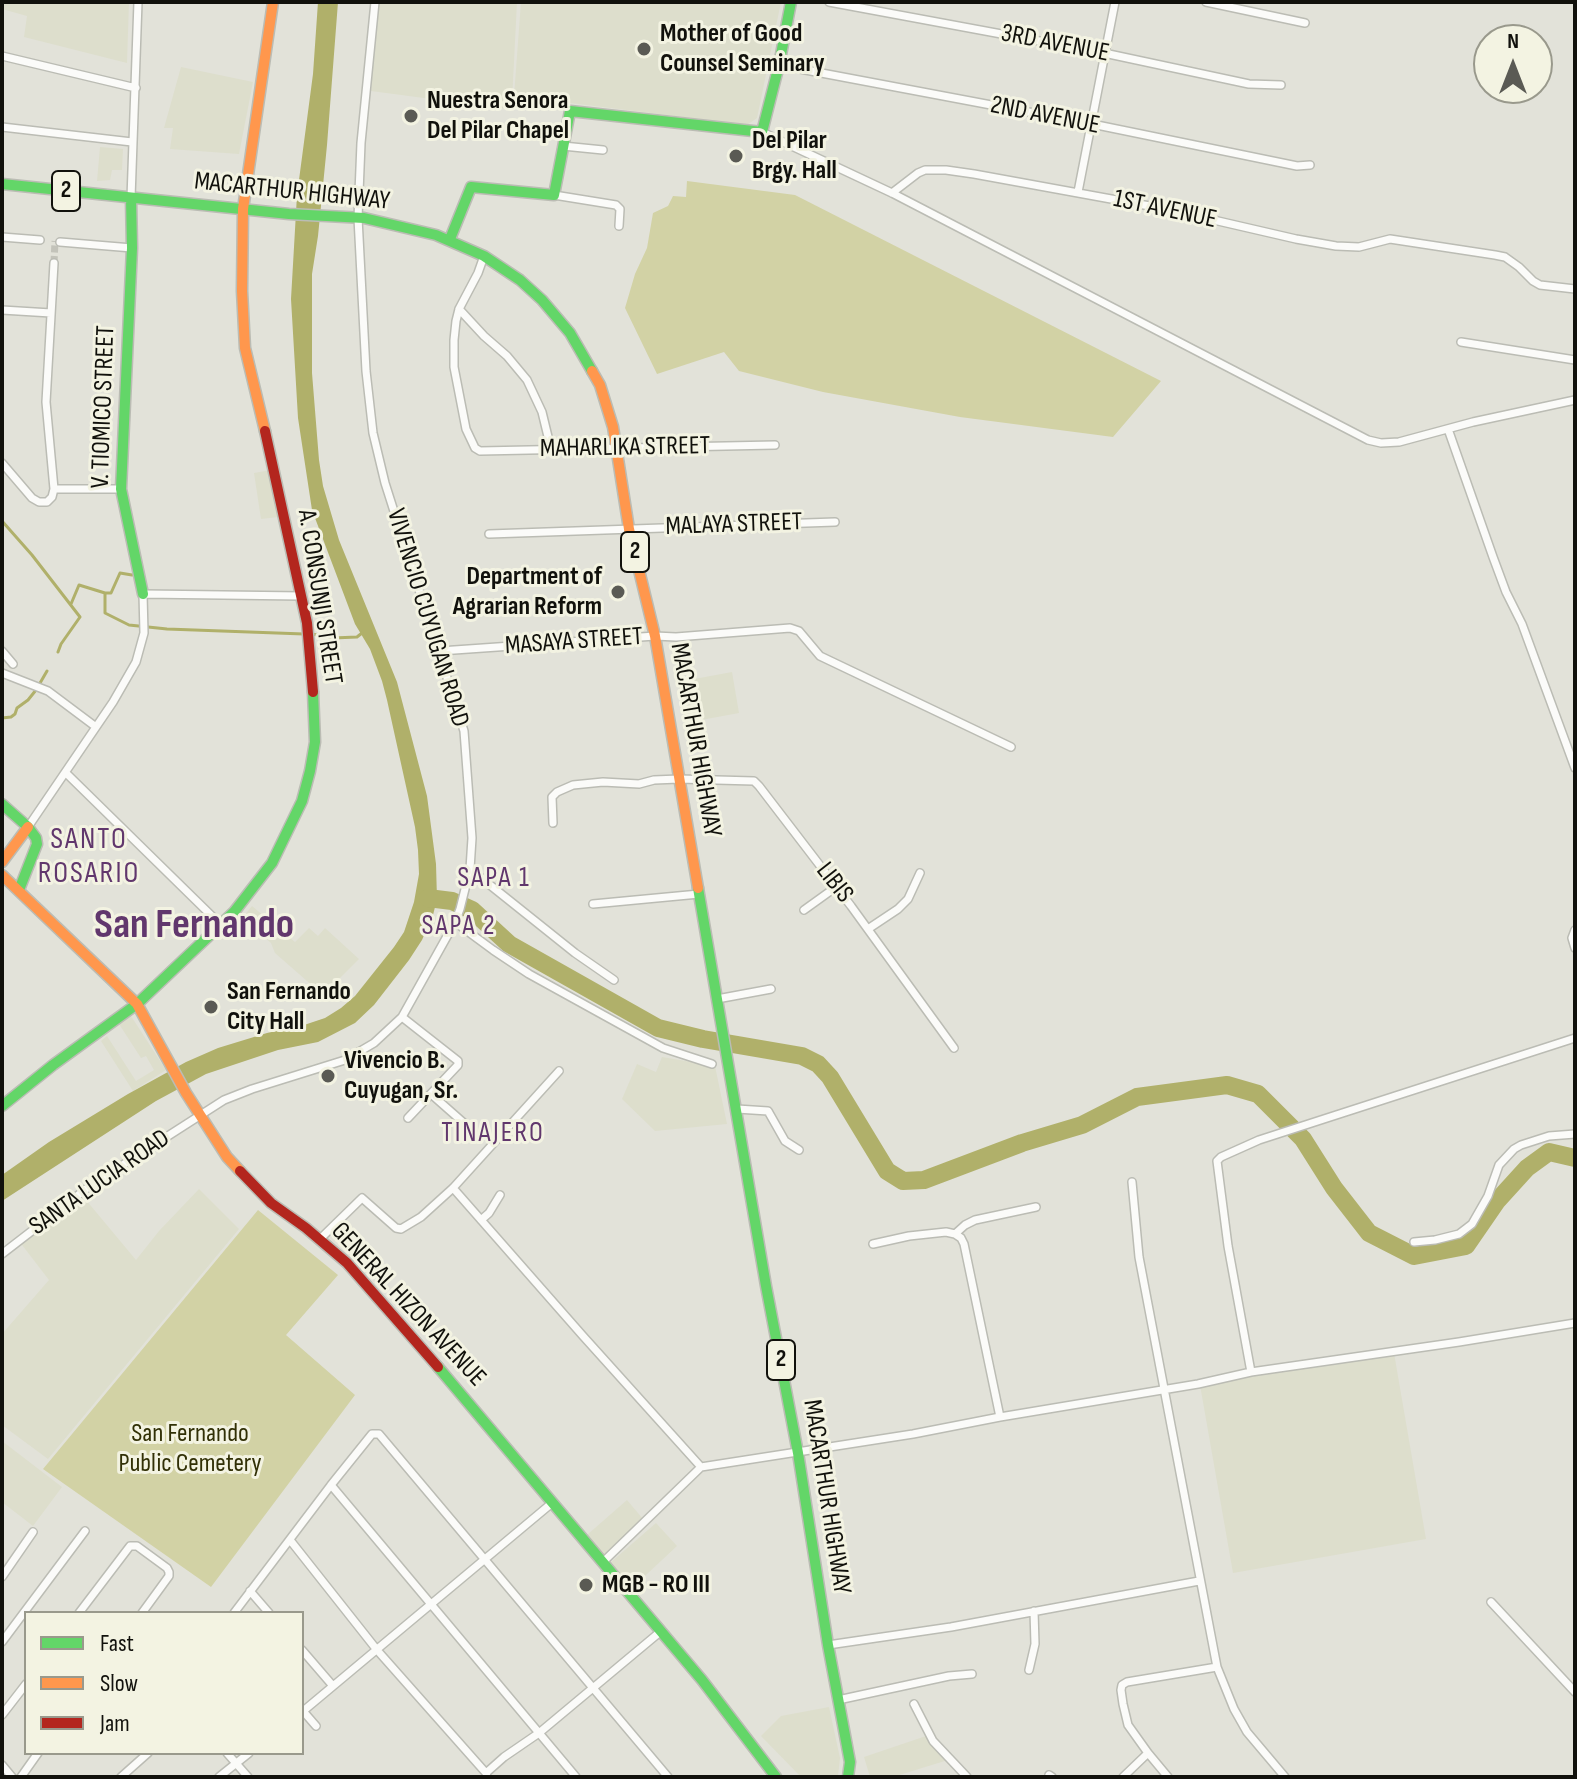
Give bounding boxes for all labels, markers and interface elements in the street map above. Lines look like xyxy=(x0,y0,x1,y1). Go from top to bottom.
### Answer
place label: Mother of Good Counsel Seminary xyxy=(660,18,825,80)
street label: 3RD AVENUE xyxy=(998,18,1112,70)
north arrow xyxy=(1473,24,1553,104)
text: N xyxy=(1507,28,1519,55)
marker: Mother of Good Counsel Seminary xyxy=(635,40,653,58)
place label: Nuestra Senora Del Pilar Chapel xyxy=(427,85,569,146)
street label: 2ND AVENUE xyxy=(988,90,1102,142)
marker: Nuestra Senora Del Pilar Chapel xyxy=(402,107,420,125)
place label: Del Pilar Brgy. Hall xyxy=(752,125,837,186)
marker: Del Pilar Brgy. Hall xyxy=(727,147,745,165)
street label: MACARTHUR HIGHWAY xyxy=(193,166,391,218)
road number: 2 xyxy=(52,171,80,211)
street label: 1ST AVENUE xyxy=(1111,184,1219,236)
street label: V. TIOMICO STREET xyxy=(86,325,122,489)
street label: MAHARLIKA STREET xyxy=(540,431,710,465)
street label: VIVENCIO CUYUGAN ROAD xyxy=(379,505,475,731)
street label: A. CONSUNJI STREET xyxy=(290,507,348,687)
street label: MALAYA STREET xyxy=(665,507,803,543)
road number: 2 xyxy=(621,532,649,572)
place label: Department of Agrarian Reform xyxy=(453,561,602,622)
marker: Department of Agrarian Reform xyxy=(609,583,627,601)
street label: MASAYA STREET xyxy=(504,622,644,662)
street label: MACARTHUR HIGHWAY xyxy=(663,641,727,839)
district label: SANTO ROSARIO xyxy=(38,822,140,892)
street label: LIBIS xyxy=(809,857,859,909)
district label: SAPA 1 xyxy=(457,862,531,896)
district label: San Fernando xyxy=(94,901,294,951)
district label: SAPA 2 xyxy=(421,910,497,944)
place label: San Fernando City Hall xyxy=(227,976,351,1038)
marker: San Fernando City Hall xyxy=(202,998,220,1016)
place label: Vivencio B. Cuyugan, Sr. xyxy=(344,1045,458,1106)
marker: Vivencio B. Cuyugan, Sr. xyxy=(319,1067,337,1085)
district label: TINAJERO xyxy=(441,1117,545,1151)
street label: SANTA LUCIA ROAD xyxy=(24,1123,176,1243)
street label: GENERAL HIZON AVENUE xyxy=(324,1216,492,1394)
road number: 2 xyxy=(767,1340,795,1380)
street label: MACARTHUR HIGHWAY xyxy=(795,1398,857,1596)
park label: San Fernando Public Cemetery xyxy=(118,1418,262,1480)
place label: MGB - RO III xyxy=(602,1569,710,1601)
marker: MGB - RO III xyxy=(577,1576,595,1594)
legend xyxy=(24,1611,304,1755)
text: Fast xyxy=(100,1629,134,1658)
text: Slow xyxy=(100,1669,138,1698)
text: Jam xyxy=(100,1709,130,1738)

